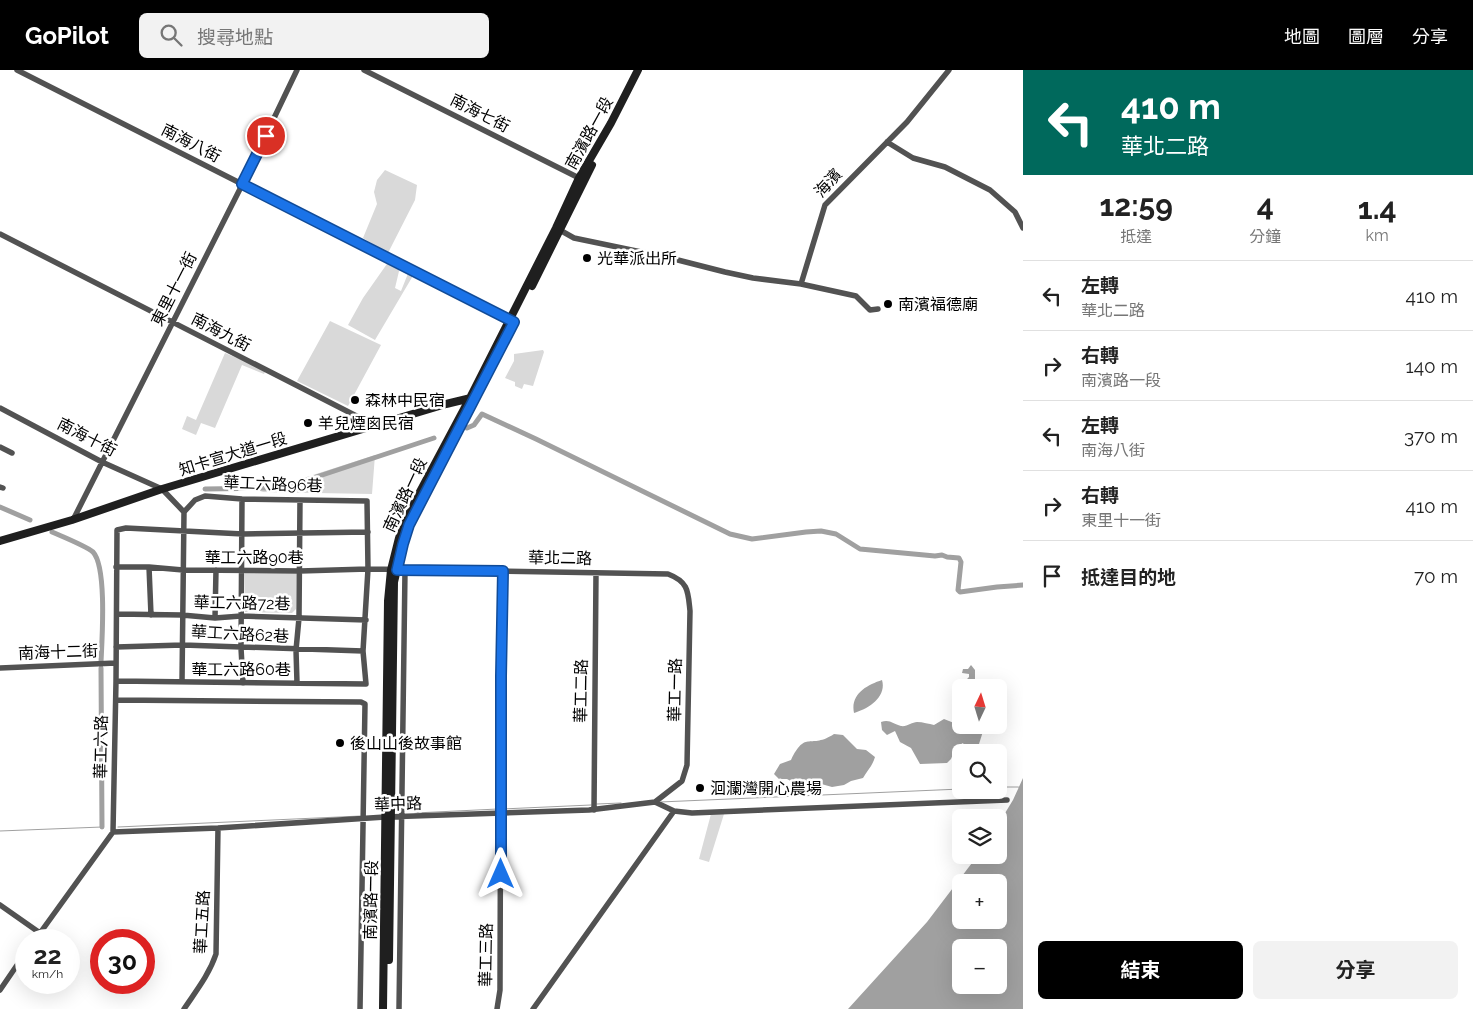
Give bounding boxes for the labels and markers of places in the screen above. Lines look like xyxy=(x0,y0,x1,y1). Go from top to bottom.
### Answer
pin xyxy=(245,115,287,157)
place label: 光華派出所 xyxy=(597,249,677,268)
marker: 光華派出所 xyxy=(581,252,593,264)
place label: 南濱福德廟 xyxy=(898,295,978,314)
marker: 南濱福德廟 xyxy=(882,298,894,310)
place label: 森林中民宿 xyxy=(365,391,445,410)
marker: 森林中民宿 xyxy=(349,394,361,406)
place label: 羊兒煙囪民宿 xyxy=(318,414,414,433)
marker: 羊兒煙囪民宿 xyxy=(302,417,314,429)
place label: 後山山後故事館 xyxy=(350,734,462,753)
marker: 後山山後故事館 xyxy=(334,737,346,749)
place label: 洄瀾灣開心農場 xyxy=(710,779,822,798)
marker: 洄瀾灣開心農場 xyxy=(694,782,706,794)

